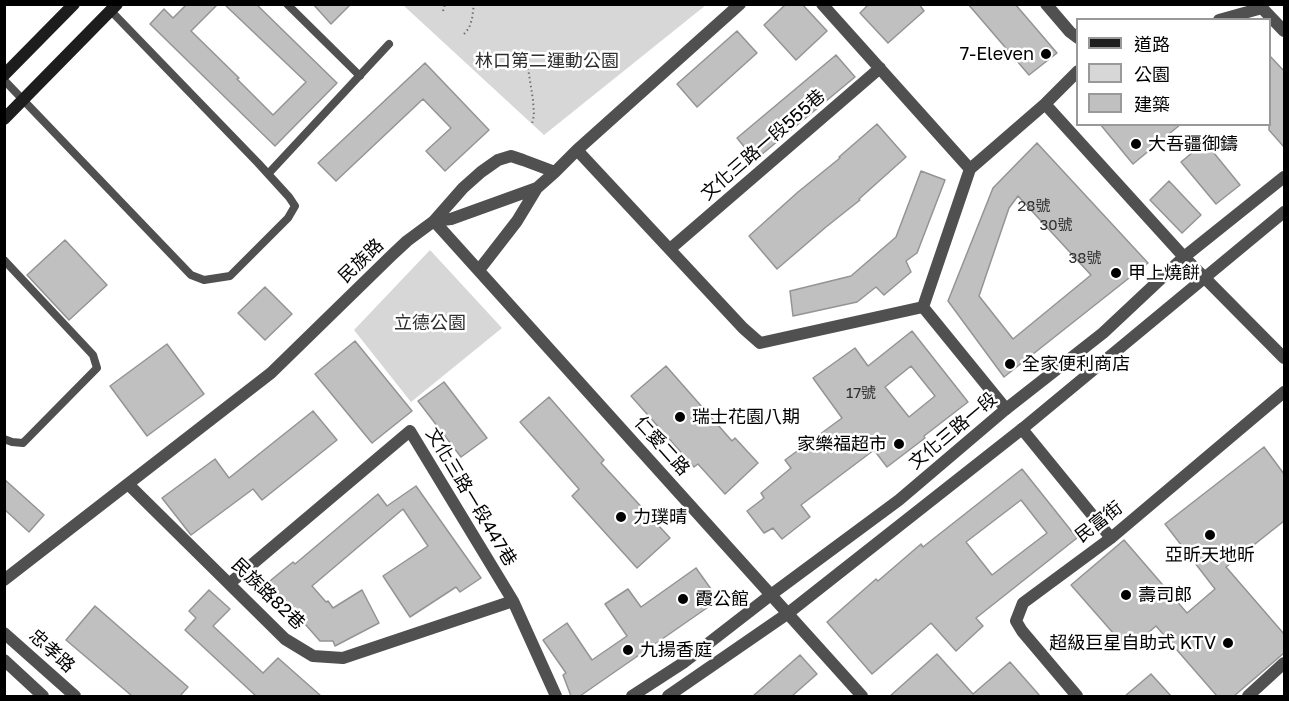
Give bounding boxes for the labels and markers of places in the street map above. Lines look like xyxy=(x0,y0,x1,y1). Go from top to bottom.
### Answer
place label: 7-Eleven xyxy=(960,43,1034,65)
marker: 7-Eleven xyxy=(1039,47,1053,61)
place label: 大吾疆御鑄 xyxy=(1148,133,1238,155)
marker: 大吾疆御鑄 xyxy=(1129,137,1143,151)
place label: 甲上燒餅 xyxy=(1128,262,1200,284)
marker: 甲上燒餅 xyxy=(1109,266,1123,280)
place label: 全家便利商店 xyxy=(1022,353,1130,375)
marker: 全家便利商店 xyxy=(1003,357,1017,371)
place label: 瑞士花園八期 xyxy=(692,406,800,428)
marker: 瑞士花園八期 xyxy=(673,410,687,424)
place label: 家樂福超市 xyxy=(797,433,887,455)
marker: 家樂福超市 xyxy=(892,437,906,451)
place label: 力璞晴 xyxy=(633,506,687,528)
marker: 力璞晴 xyxy=(614,510,628,524)
marker: 亞昕天地昕 xyxy=(1203,528,1217,542)
place label: 亞昕天地昕 xyxy=(1165,544,1255,566)
place label: 壽司郎 xyxy=(1138,584,1192,606)
place label: 霞公館 xyxy=(695,588,749,610)
marker: 壽司郎 xyxy=(1119,588,1133,602)
marker: 霞公館 xyxy=(676,592,690,606)
place label: 超級巨星自助式 KTV xyxy=(1049,632,1216,654)
marker: 超級巨星自助式 KTV xyxy=(1221,636,1235,650)
place label: 九揚香庭 xyxy=(640,639,712,661)
marker: 九揚香庭 xyxy=(621,643,635,657)

